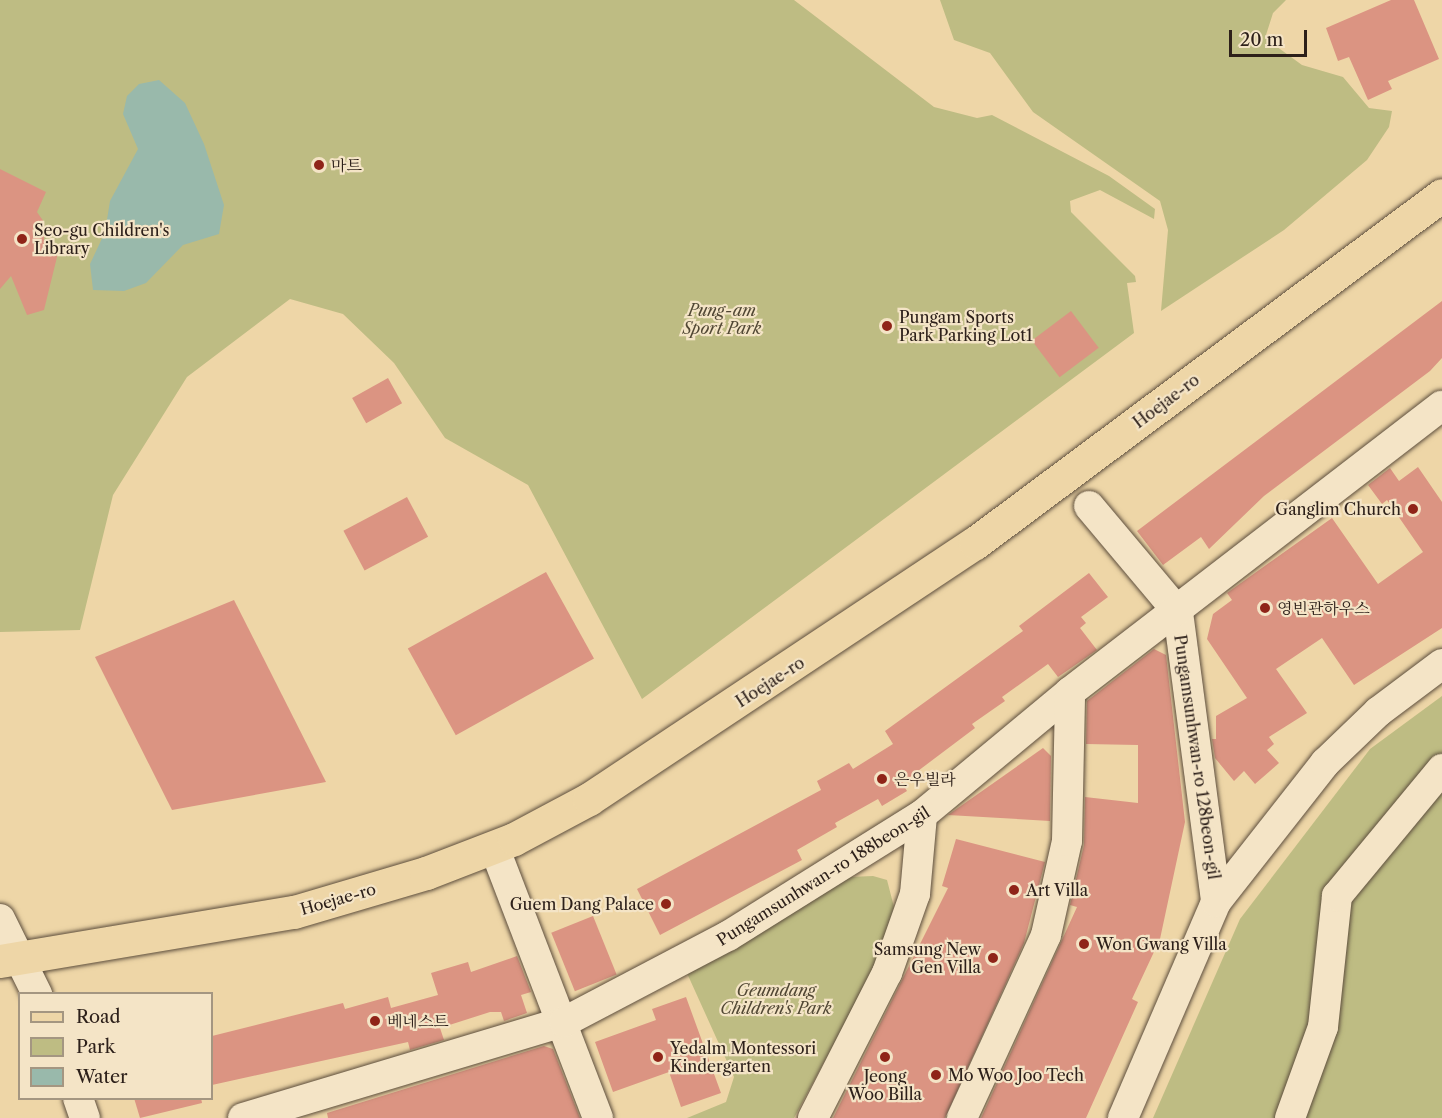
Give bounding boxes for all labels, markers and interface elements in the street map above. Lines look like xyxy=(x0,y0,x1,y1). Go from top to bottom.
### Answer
scale bar xyxy=(1232,18,1310,56)
text: 20 m xyxy=(1240,29,1283,51)
place label: 마트 xyxy=(331,155,362,175)
marker: 마트 xyxy=(312,158,326,172)
place label: Seo-gu Children's Library xyxy=(34,220,170,258)
marker: Seo-gu Children's Library xyxy=(15,232,29,246)
park label: Pung-am Sport Park xyxy=(683,300,761,338)
place label: Pungam Sports Park Parking Lot1 xyxy=(899,307,1033,345)
marker: Pungam Sports Park Parking Lot1 xyxy=(880,319,894,333)
street label: Hoejae-ro xyxy=(1129,370,1203,432)
place label: Ganglim Church xyxy=(1275,499,1401,519)
marker: Ganglim Church xyxy=(1406,502,1420,516)
place label: 영빈관하우스 xyxy=(1277,598,1370,618)
marker: 영빈관하우스 xyxy=(1258,601,1272,615)
street label: Pungamsunhwan-ro 128beon-gil xyxy=(1170,633,1224,881)
street label: Hoejae-ro xyxy=(732,653,808,711)
place label: 은우빌라 xyxy=(894,769,956,789)
marker: 은우빌라 xyxy=(875,772,889,786)
street label: Pungamsunhwan-ro 188beon-gil xyxy=(713,802,933,950)
street label: Hoejae-ro xyxy=(298,879,378,919)
place label: Art Villa xyxy=(1026,880,1089,900)
marker: Art Villa xyxy=(1007,883,1021,897)
place label: Guem Dang Palace xyxy=(510,894,654,914)
marker: Guem Dang Palace xyxy=(659,897,673,911)
place label: Won Gwang Villa xyxy=(1096,934,1227,954)
marker: Won Gwang Villa xyxy=(1077,937,1091,951)
place label: Samsung New Gen Villa xyxy=(874,939,981,977)
marker: Samsung New Gen Villa xyxy=(986,951,1000,965)
park label: Geumdang Children's Park xyxy=(720,980,832,1018)
legend xyxy=(18,992,213,1100)
text: Road xyxy=(76,1006,121,1028)
place label: 베네스트 xyxy=(387,1011,449,1031)
marker: 베네스트 xyxy=(368,1014,382,1028)
text: Park xyxy=(76,1036,115,1058)
place label: Yedalm Montessori Kindergarten xyxy=(670,1038,816,1076)
marker: Yedalm Montessori Kindergarten xyxy=(651,1050,665,1064)
marker: Jeong Woo Billa xyxy=(878,1050,892,1064)
place label: Mo Woo Joo Tech xyxy=(948,1065,1085,1085)
text: Water xyxy=(76,1066,128,1088)
place label: Jeong Woo Billa xyxy=(848,1066,922,1104)
marker: Mo Woo Joo Tech xyxy=(929,1068,943,1082)

